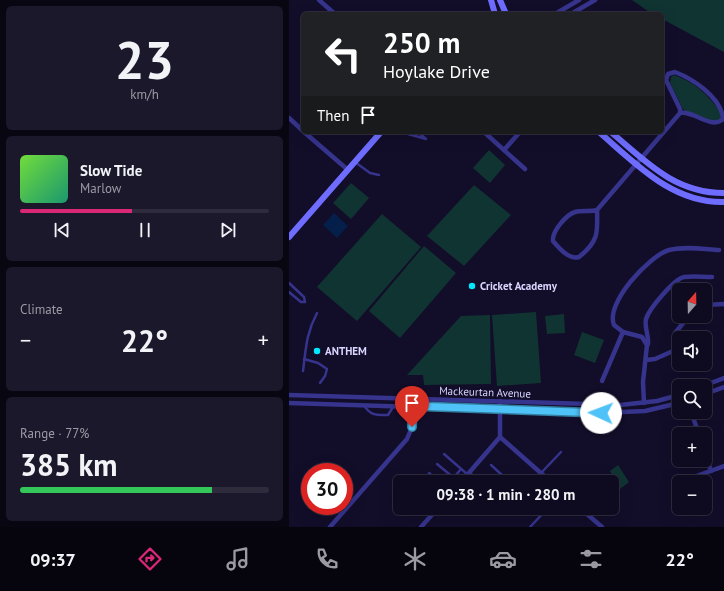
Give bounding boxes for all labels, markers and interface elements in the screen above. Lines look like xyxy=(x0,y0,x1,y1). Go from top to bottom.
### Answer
text: 250 m xyxy=(383,24,460,61)
text: 23 xyxy=(115,26,174,93)
icon: left xyxy=(317,28,369,80)
text: Hoylake Drive xyxy=(383,60,490,83)
text: km/h xyxy=(130,86,159,103)
icon: arrive xyxy=(357,104,379,126)
text: Then xyxy=(317,106,349,125)
text: Slow Tide xyxy=(80,161,142,180)
text: Marlow xyxy=(80,180,121,197)
icon: previous xyxy=(51,219,73,241)
icon: pause xyxy=(134,219,156,241)
icon: next xyxy=(217,219,239,241)
place label: Cricket Academy xyxy=(480,279,558,293)
marker: Cricket Academy xyxy=(467,281,477,291)
north arrow xyxy=(672,283,712,323)
map controls xyxy=(672,283,712,515)
text: Climate xyxy=(20,301,63,318)
text: 22° xyxy=(121,321,168,360)
text: − xyxy=(20,326,31,354)
text: + xyxy=(258,326,269,354)
button: sound xyxy=(672,331,712,371)
place label: ANTHEM xyxy=(325,344,367,358)
marker: ANTHEM xyxy=(312,346,322,356)
button: search xyxy=(672,379,712,419)
street label: Mackeurtan Avenue xyxy=(439,383,532,401)
pin xyxy=(395,386,429,427)
icon: arrive xyxy=(401,392,423,414)
position arrow xyxy=(580,392,622,434)
text: Range · 77% xyxy=(20,425,89,442)
button: + xyxy=(672,427,712,467)
text: 385 km xyxy=(20,445,118,484)
speed limit sign: 30 xyxy=(301,463,353,515)
button: − xyxy=(672,475,712,515)
text: 09:38 · 1 min · 280 m xyxy=(437,485,575,504)
icon: directions xyxy=(136,545,164,573)
icon: music xyxy=(224,545,252,573)
icon: phone xyxy=(313,545,341,573)
icon: climate xyxy=(401,545,429,573)
icon: car xyxy=(489,545,517,573)
icon: filters xyxy=(577,545,605,573)
text: 09:37 xyxy=(30,548,76,571)
text: 22° xyxy=(666,548,694,571)

